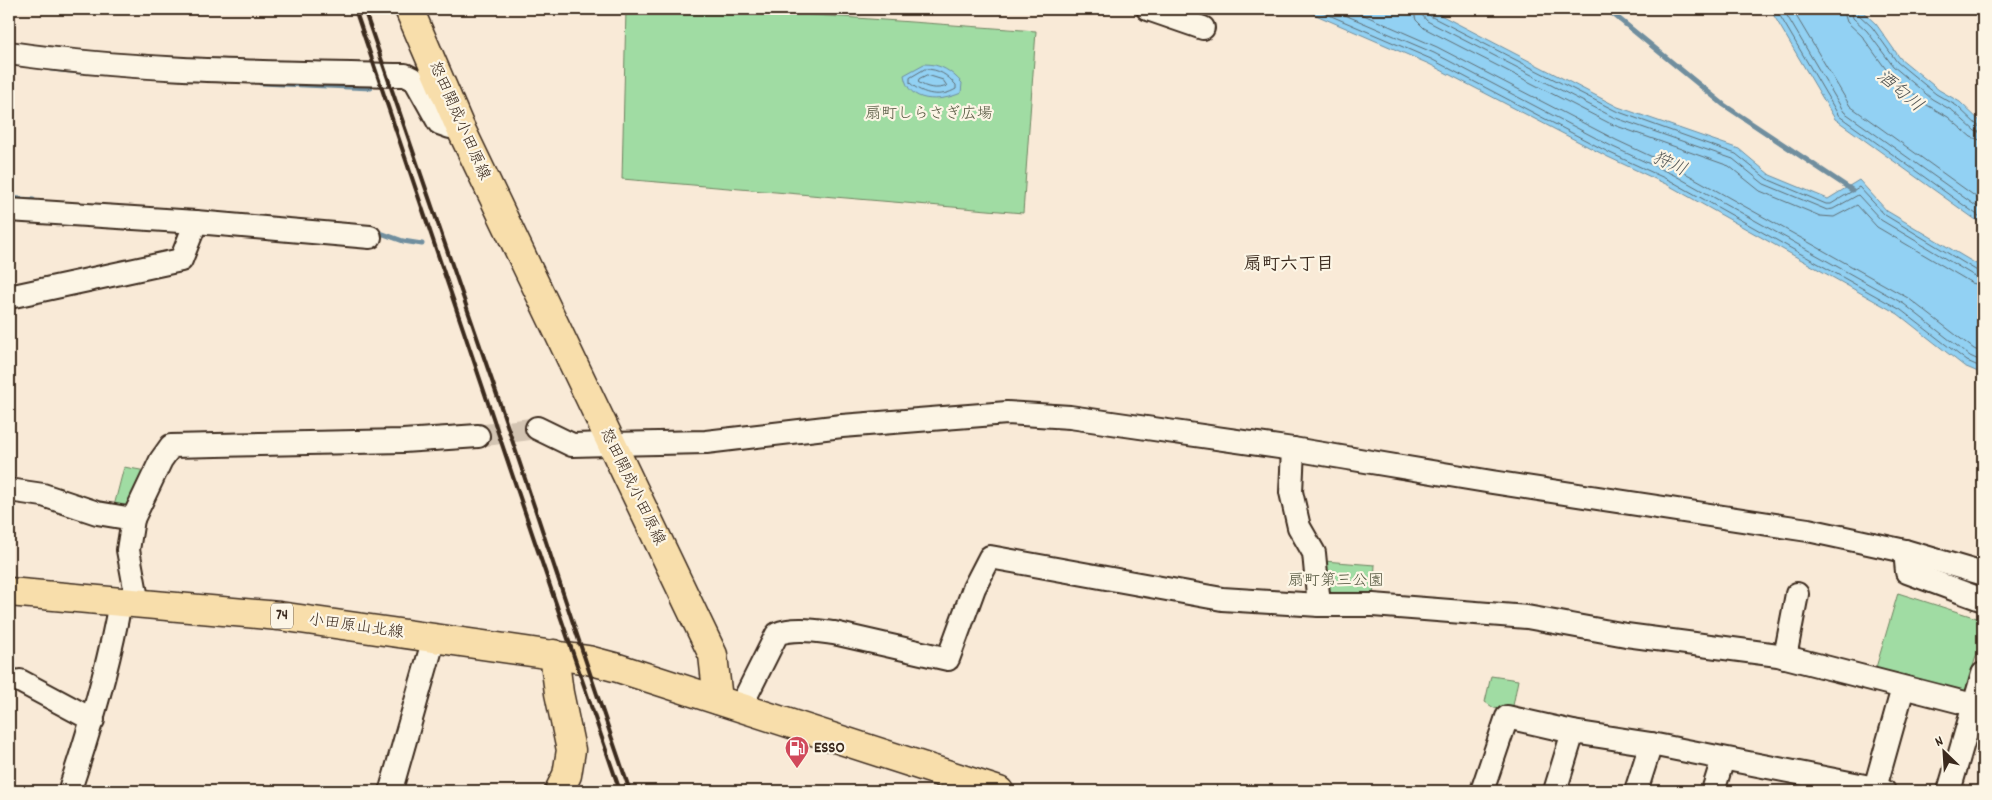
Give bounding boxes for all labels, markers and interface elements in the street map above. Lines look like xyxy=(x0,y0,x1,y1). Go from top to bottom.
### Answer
street label: 怒田開成小田原線 xyxy=(422,58,496,184)
water label: 酒匂川 xyxy=(1870,65,1928,119)
park label: 扇町しらさぎ広場 xyxy=(865,103,993,126)
water label: 狩川 xyxy=(1647,146,1691,184)
district label: 扇町六丁目 xyxy=(1244,253,1334,278)
street label: 怒田開成小田原線 xyxy=(594,424,670,550)
park label: 扇町第三公園 xyxy=(1288,570,1384,593)
road number: 74 xyxy=(271,604,293,628)
street label: 小田原山北線 xyxy=(307,609,405,645)
north arrow xyxy=(1920,728,1970,778)
text: N xyxy=(1932,731,1947,753)
fuel station icon: ESSO xyxy=(784,735,810,769)
place label: ESSO xyxy=(814,737,845,760)

